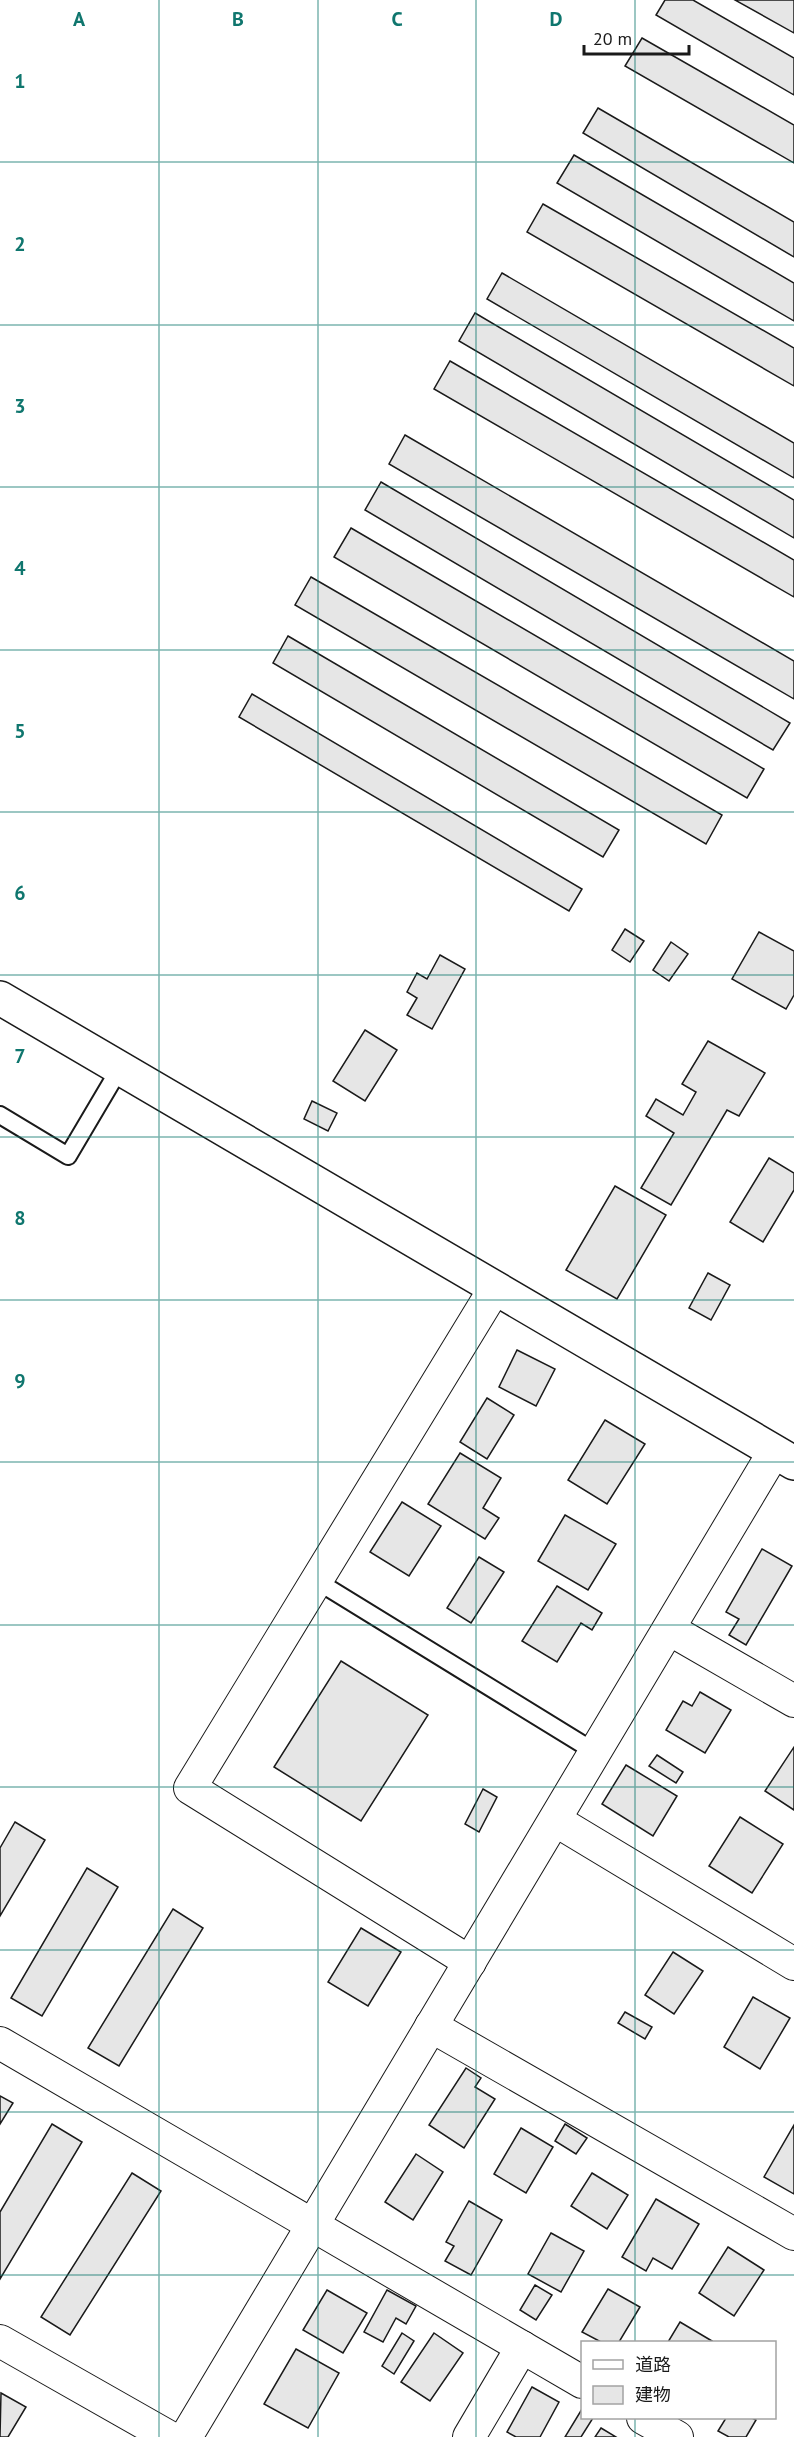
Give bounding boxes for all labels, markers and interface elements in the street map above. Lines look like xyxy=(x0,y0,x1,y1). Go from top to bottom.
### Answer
text: A xyxy=(73,6,86,32)
text: B xyxy=(232,6,244,32)
text: C xyxy=(391,6,403,32)
text: D xyxy=(550,6,563,32)
scale bar xyxy=(584,18,689,56)
text: 20 m xyxy=(593,27,632,50)
text: 1 xyxy=(14,68,26,94)
text: 2 xyxy=(14,231,26,257)
text: 3 xyxy=(14,393,26,419)
text: 4 xyxy=(14,555,26,581)
text: 5 xyxy=(14,718,26,744)
text: 6 xyxy=(14,880,26,906)
text: 7 xyxy=(14,1043,26,1069)
text: 8 xyxy=(14,1205,26,1231)
text: 9 xyxy=(14,1368,26,1394)
legend xyxy=(581,2341,776,2419)
text: 道路 xyxy=(635,2353,671,2376)
text: 建物 xyxy=(635,2383,671,2406)

